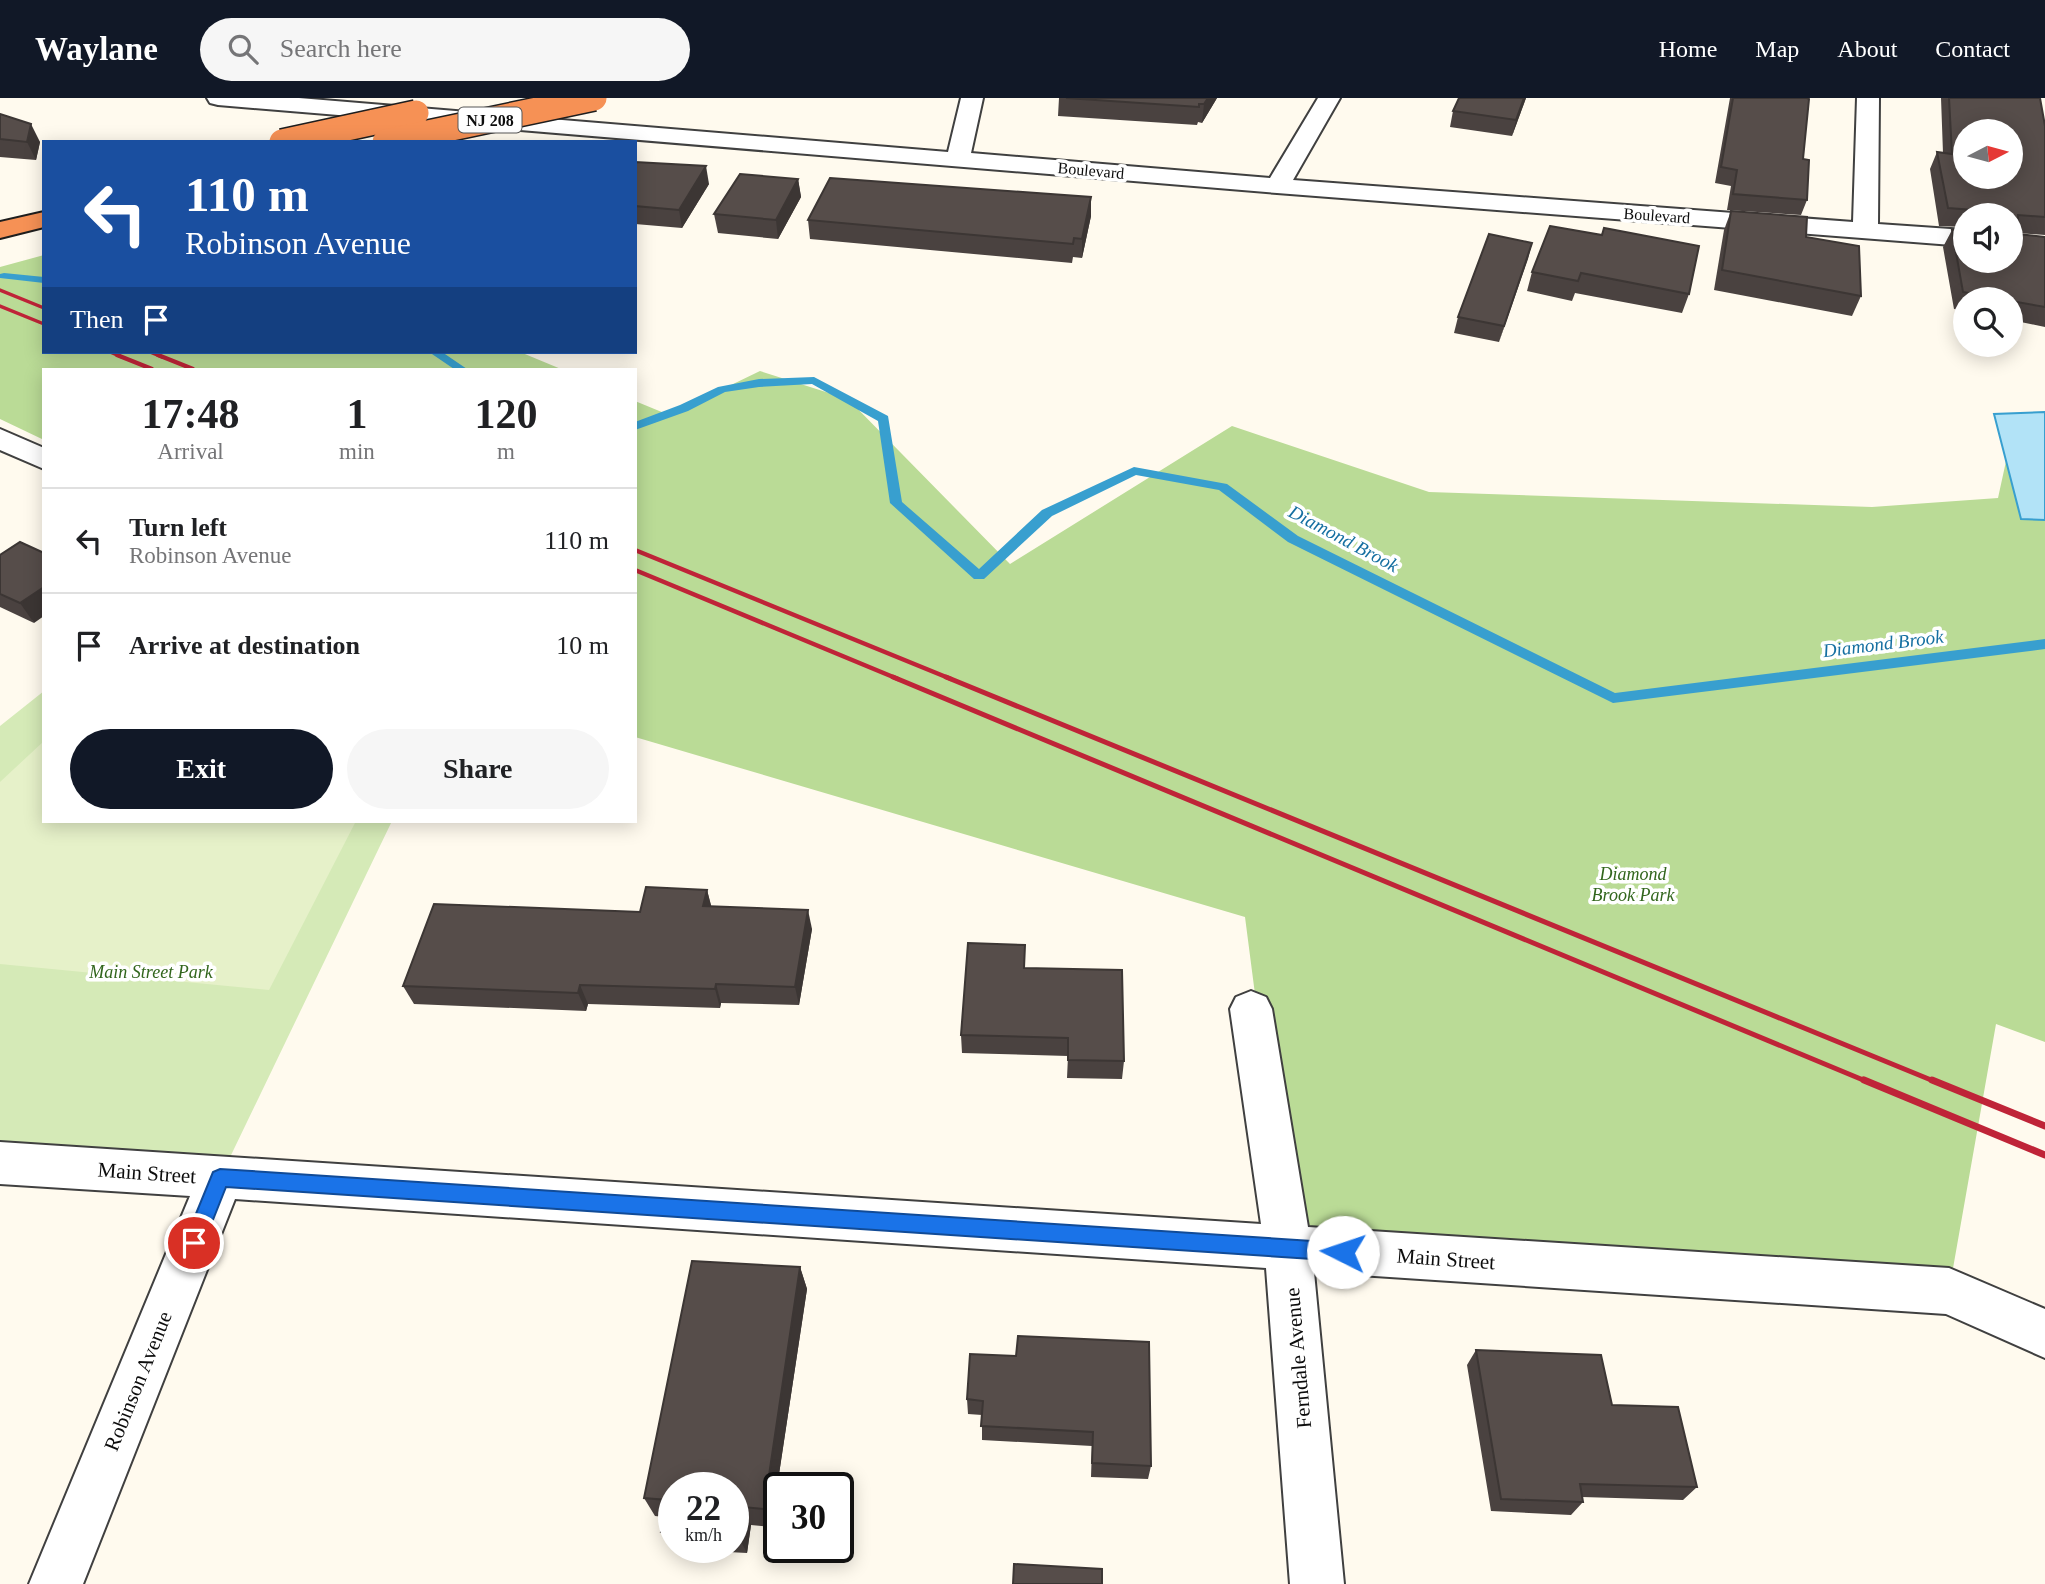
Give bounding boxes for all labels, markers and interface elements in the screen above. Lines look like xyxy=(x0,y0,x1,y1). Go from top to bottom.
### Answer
search box xyxy=(200,18,690,81)
icon: search xyxy=(224,30,262,68)
text: Waylane xyxy=(35,31,158,67)
text: Search here xyxy=(280,34,402,63)
text: Home xyxy=(1659,36,1717,62)
text: Map xyxy=(1755,36,1799,62)
text: About xyxy=(1837,36,1897,62)
text: Contact xyxy=(1935,36,2010,62)
road number: NJ 208 xyxy=(458,108,522,132)
north arrow xyxy=(1953,119,2023,189)
map controls xyxy=(1953,119,2023,357)
street label: Boulevard xyxy=(1057,159,1125,182)
text: 110 m xyxy=(185,167,309,222)
icon: left xyxy=(70,168,161,259)
button: sound xyxy=(1953,203,2023,273)
street label: Boulevard xyxy=(1623,205,1691,226)
text: Robinson Avenue xyxy=(185,225,411,261)
button: search xyxy=(1953,287,2023,357)
icon: arrive xyxy=(137,301,175,339)
text: Then xyxy=(70,305,123,334)
text: 17:48 xyxy=(142,391,240,437)
text: 1 xyxy=(346,391,367,437)
text: 120 xyxy=(474,391,537,437)
text: Arrival xyxy=(157,439,224,464)
text: min xyxy=(339,439,375,464)
text: m xyxy=(497,439,515,464)
water label: Diamond Brook xyxy=(1284,500,1403,576)
text: Turn left xyxy=(129,513,227,542)
icon: left xyxy=(70,522,108,560)
text: 110 m xyxy=(544,526,609,555)
text: Robinson Avenue xyxy=(129,543,291,568)
water label: Diamond Brook xyxy=(1821,626,1945,661)
icon: arrive xyxy=(70,627,108,665)
text: Arrive at destination xyxy=(129,631,360,660)
text: 10 m xyxy=(556,631,609,660)
button: Exit xyxy=(70,729,333,809)
button: Share xyxy=(347,729,609,809)
park label: Diamond Brook Park xyxy=(1592,864,1675,905)
park label: Main Street Park xyxy=(88,962,214,982)
street label: Main Street xyxy=(97,1158,197,1188)
pin xyxy=(164,1213,224,1273)
position arrow xyxy=(1306,1215,1380,1289)
icon: arrive xyxy=(175,1224,213,1262)
street label: Main Street xyxy=(1396,1244,1496,1274)
street label: Ferndale Avenue xyxy=(1280,1287,1316,1429)
street label: Robinson Avenue xyxy=(99,1308,177,1454)
speed limit sign: 30 xyxy=(763,1472,854,1563)
text: 22 xyxy=(686,1489,721,1528)
text: km/h xyxy=(685,1525,722,1545)

